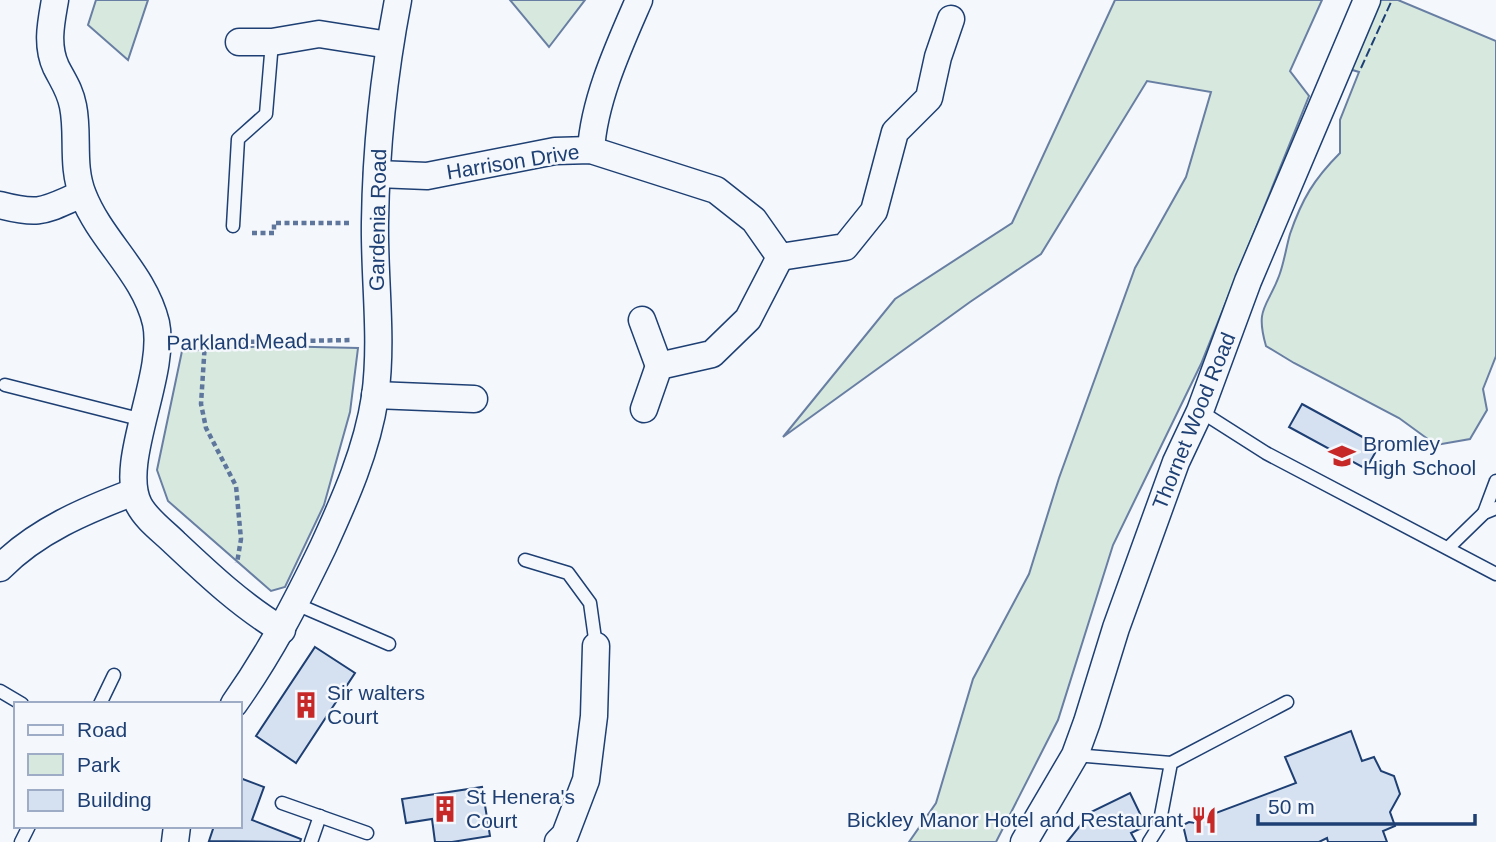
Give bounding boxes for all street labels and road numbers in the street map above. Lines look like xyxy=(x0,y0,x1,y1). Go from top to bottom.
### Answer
street label: Harrison Drive xyxy=(445,140,581,183)
street label: Gardenia Road xyxy=(365,149,390,291)
street label: Parkland Mead xyxy=(166,329,308,354)
street label: Thornet Wood Road xyxy=(1148,329,1240,513)

